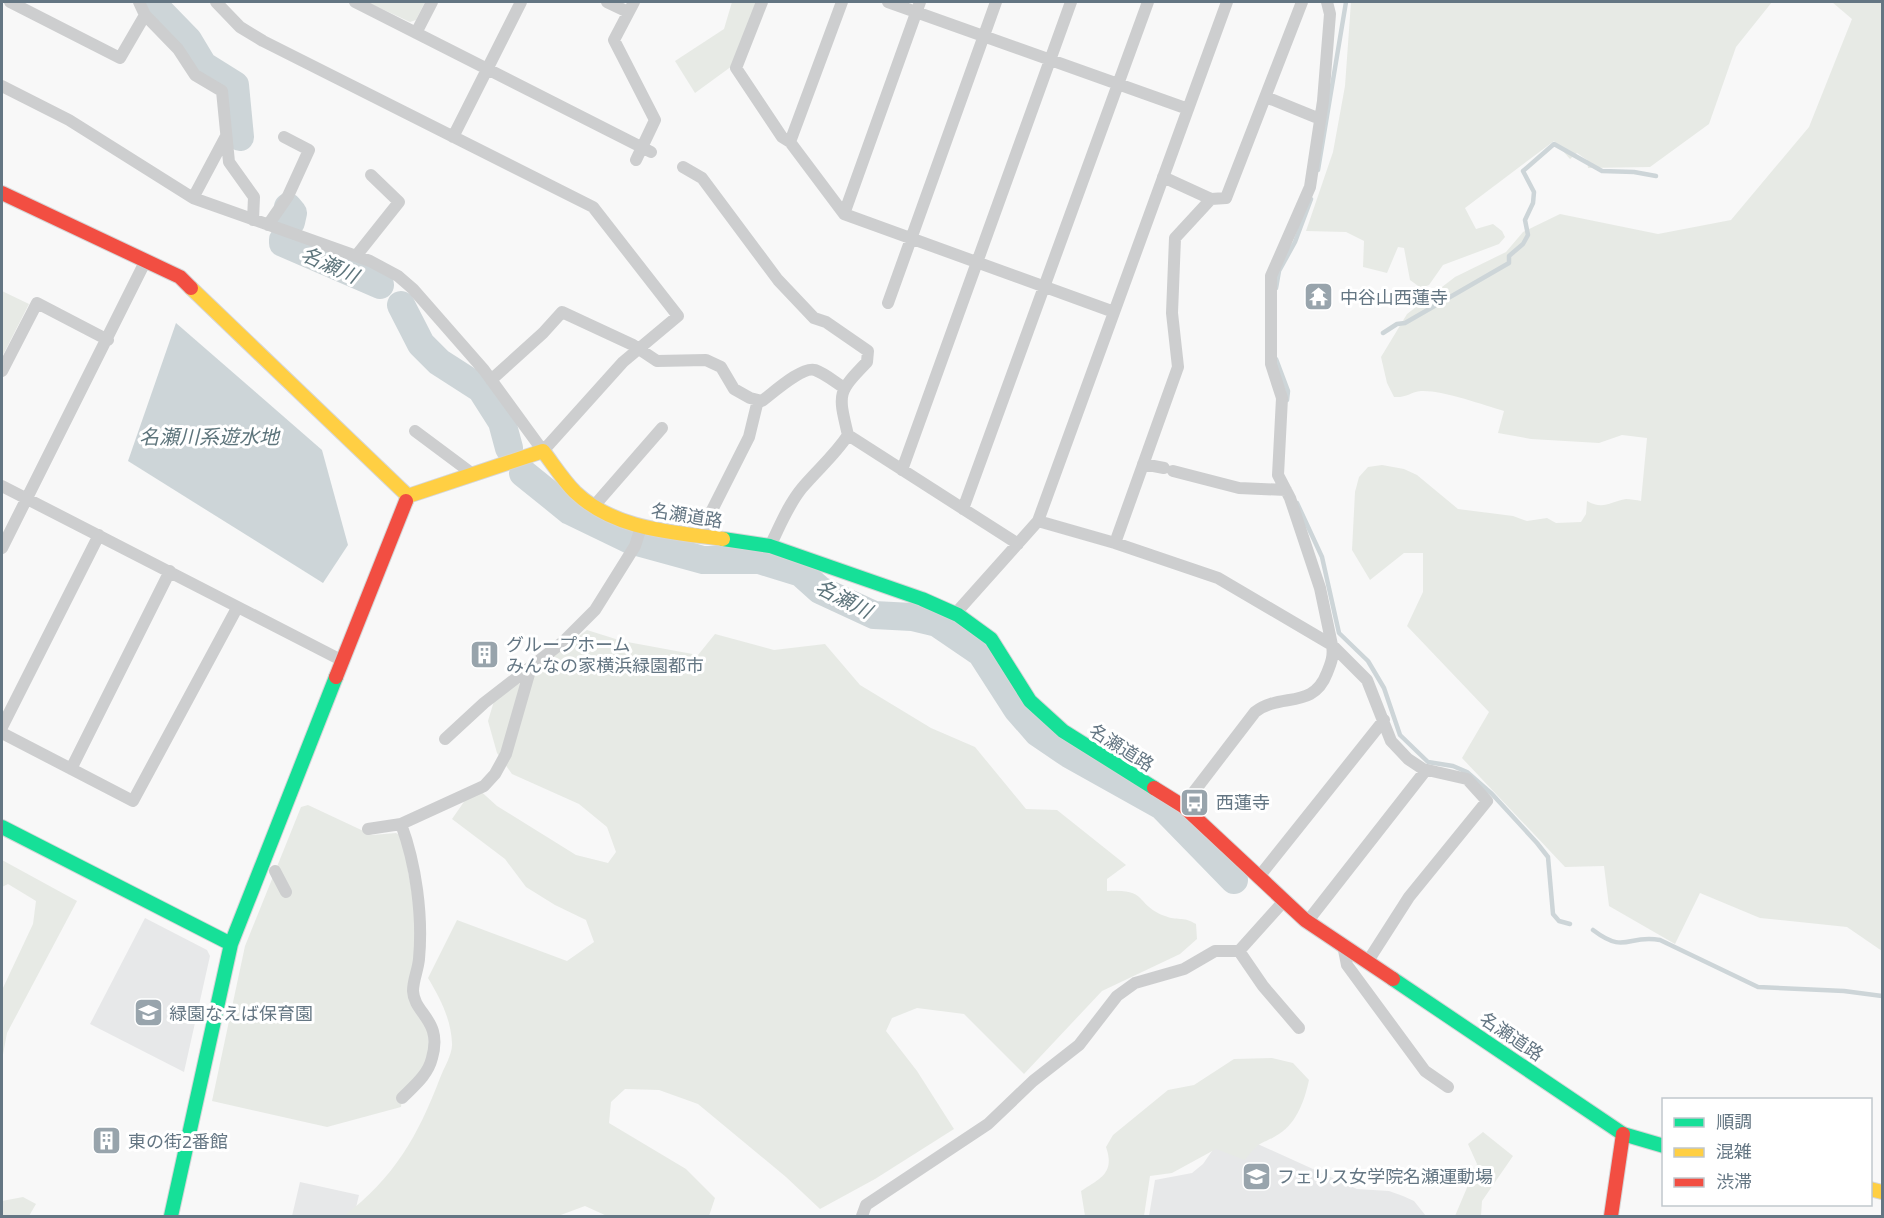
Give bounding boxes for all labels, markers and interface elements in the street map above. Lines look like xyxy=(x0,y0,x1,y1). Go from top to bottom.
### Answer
water label: 名瀬川 xyxy=(298,241,364,288)
temple icon: 中谷山西蓮寺 xyxy=(1303,281,1335,313)
place label: 中谷山西蓮寺 xyxy=(1340,286,1448,308)
water label: 名瀬川系遊水地 xyxy=(139,424,281,448)
street label: 名瀬道路 xyxy=(650,499,724,531)
water label: 名瀬川 xyxy=(812,574,878,623)
place label: グループホーム みんなの家横浜緑園都市 xyxy=(506,633,704,676)
building icon: グループホーム みんなの家横浜緑園都市 xyxy=(469,638,501,670)
street label: 名瀬道路 xyxy=(1086,719,1158,775)
bus stop icon: 西蓮寺 xyxy=(1179,786,1211,818)
place label: 西蓮寺 xyxy=(1216,791,1270,813)
school or university icon: 緑園なえば保育園 xyxy=(132,997,164,1029)
place label: 緑園なえば保育園 xyxy=(169,1002,313,1024)
street label: 名瀬道路 xyxy=(1476,1007,1548,1065)
legend xyxy=(1662,1098,1872,1206)
text: 順調 xyxy=(1716,1110,1752,1132)
building icon: 東の街2番館 xyxy=(91,1125,123,1157)
place label: 東の街2番館 xyxy=(128,1130,228,1152)
text: 混雑 xyxy=(1716,1140,1752,1162)
school or university icon: フェリス女学院名瀬運動場 xyxy=(1240,1160,1272,1192)
place label: フェリス女学院名瀬運動場 xyxy=(1277,1165,1493,1187)
text: 渋滞 xyxy=(1716,1170,1752,1192)

